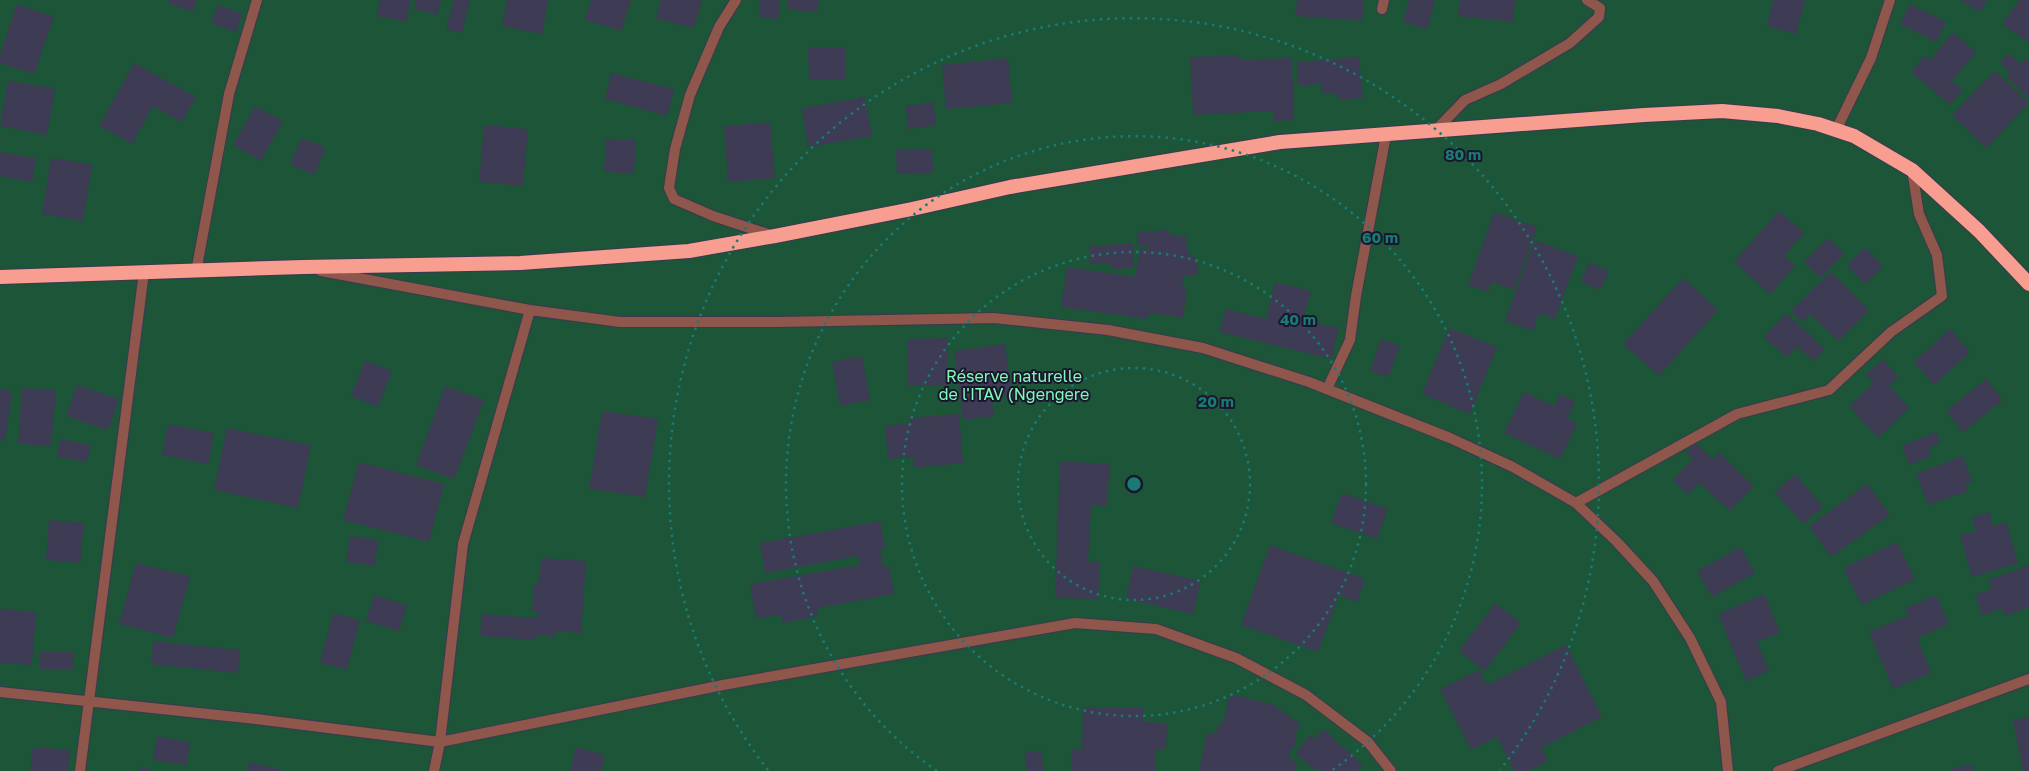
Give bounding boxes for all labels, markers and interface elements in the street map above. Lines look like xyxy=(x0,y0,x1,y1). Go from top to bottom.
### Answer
text: 80 m xyxy=(1445,145,1481,163)
text: 60 m xyxy=(1362,228,1398,246)
text: 40 m xyxy=(1280,310,1316,328)
park label: Réserve naturelle de l'ITAV (Ngengere xyxy=(939,366,1089,404)
text: 20 m xyxy=(1198,392,1234,410)
centre of rings xyxy=(1125,475,1143,493)

